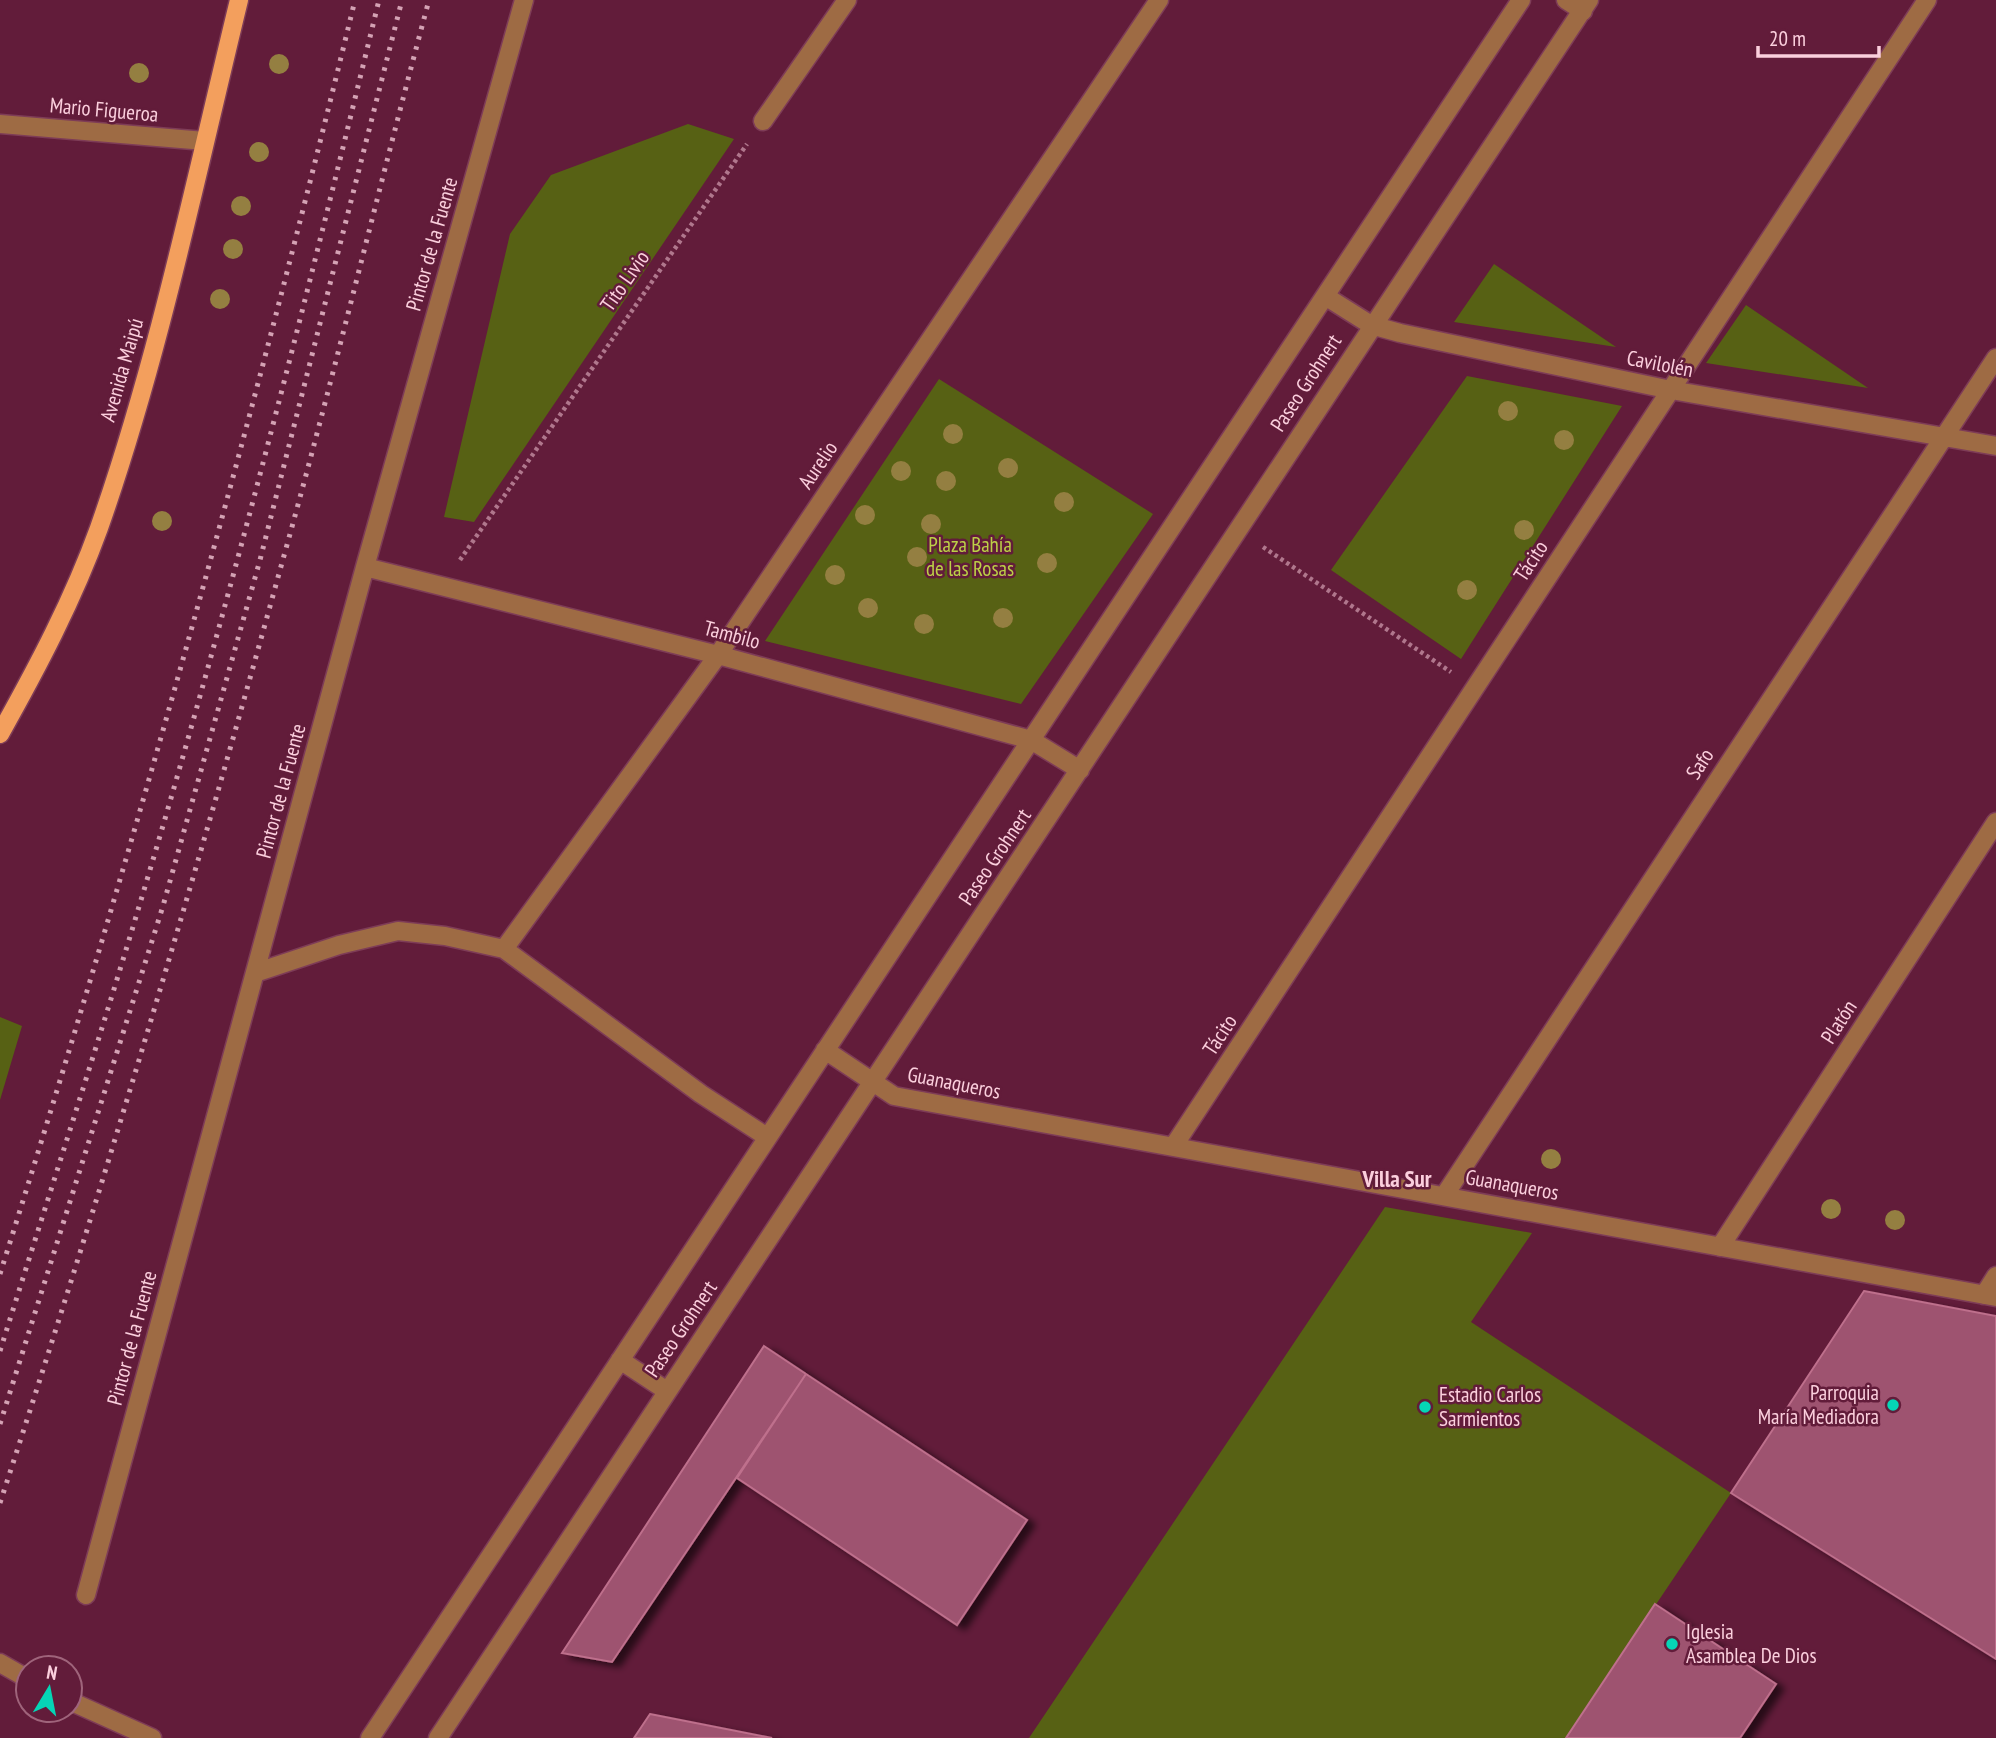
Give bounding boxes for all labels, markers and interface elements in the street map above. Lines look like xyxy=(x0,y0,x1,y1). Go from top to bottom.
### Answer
scale bar xyxy=(1758,14,1879,58)
text: 20 m xyxy=(1769,25,1806,52)
street label: Mario Figueroa xyxy=(49,91,159,128)
street label: Pintor de la Fuente xyxy=(400,174,464,314)
street label: Tito Livio xyxy=(594,245,655,316)
street label: Avenida Maipú xyxy=(94,315,149,425)
street label: Paseo Grohnert xyxy=(1264,329,1347,437)
street label: Cavilolén xyxy=(1625,344,1696,383)
street label: Aurelio xyxy=(792,436,843,494)
park label: Plaza Bahía de las Rosas xyxy=(926,531,1014,582)
street label: Tácito xyxy=(1507,535,1554,586)
street label: Tambilo xyxy=(701,614,763,655)
street label: Pintor de la Fuente xyxy=(250,721,311,861)
street label: Safo xyxy=(1680,743,1720,784)
street label: Paseo Grohnert xyxy=(952,803,1037,910)
street label: Platón xyxy=(1815,995,1863,1049)
street label: Tácito xyxy=(1196,1009,1243,1060)
street label: Guanaqueros xyxy=(905,1060,1003,1105)
street label: Guanaqueros xyxy=(1463,1163,1561,1206)
district label: Villa Sur xyxy=(1361,1164,1432,1193)
street label: Pintor de la Fuente xyxy=(101,1268,162,1408)
street label: Paseo Grohnert xyxy=(638,1275,723,1382)
place label: Parroquia María Mediadora xyxy=(1758,1379,1879,1430)
place label: Estadio Carlos Sarmientos xyxy=(1439,1381,1541,1432)
marker: Parroquia María Mediadora xyxy=(1885,1397,1901,1413)
marker: Estadio Carlos Sarmientos xyxy=(1417,1399,1433,1415)
place label: Iglesia Asamblea De Dios xyxy=(1686,1618,1817,1669)
marker: Iglesia Asamblea De Dios xyxy=(1664,1636,1680,1652)
north arrow xyxy=(14,1654,84,1724)
text: N xyxy=(45,1660,59,1685)

